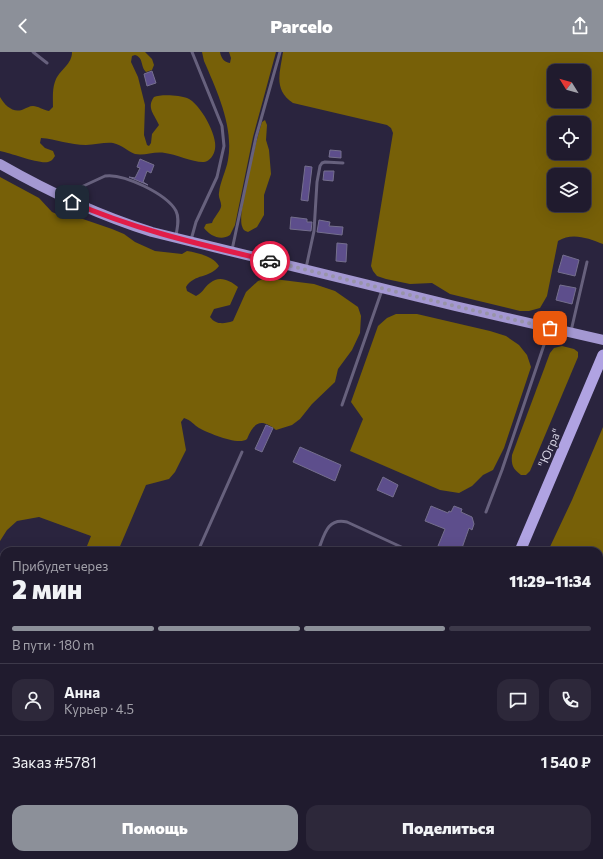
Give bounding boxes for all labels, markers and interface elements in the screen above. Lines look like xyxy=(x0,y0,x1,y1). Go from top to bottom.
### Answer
icon: back xyxy=(12,15,34,37)
text: Parcelo xyxy=(270,15,333,37)
icon: share xyxy=(569,15,591,37)
north arrow xyxy=(547,64,591,108)
map controls xyxy=(547,64,591,212)
button: locate xyxy=(547,116,591,160)
button: layers xyxy=(547,168,591,212)
pin xyxy=(55,185,89,219)
icon: home xyxy=(61,191,83,213)
courier xyxy=(250,241,290,281)
icon: car xyxy=(259,250,281,272)
pin xyxy=(533,311,567,345)
icon: bag xyxy=(539,317,561,339)
street label: "Югра" xyxy=(535,426,563,469)
text: Прибудет через xyxy=(12,558,108,574)
text: 11:29–11:34 xyxy=(509,572,591,590)
text: 2 мин xyxy=(12,573,82,604)
text: В пути · 180 m xyxy=(12,637,94,653)
button: person xyxy=(12,679,54,721)
button: chat xyxy=(497,679,539,721)
button: phone xyxy=(549,679,591,721)
text: Анна xyxy=(64,683,100,701)
text: Курьер · 4.5 xyxy=(64,701,134,717)
text: Заказ #5781 xyxy=(12,753,97,771)
text: 1 540 ₽ xyxy=(541,753,591,771)
button: Помощь xyxy=(12,805,298,851)
button: Поделиться xyxy=(306,805,591,851)

